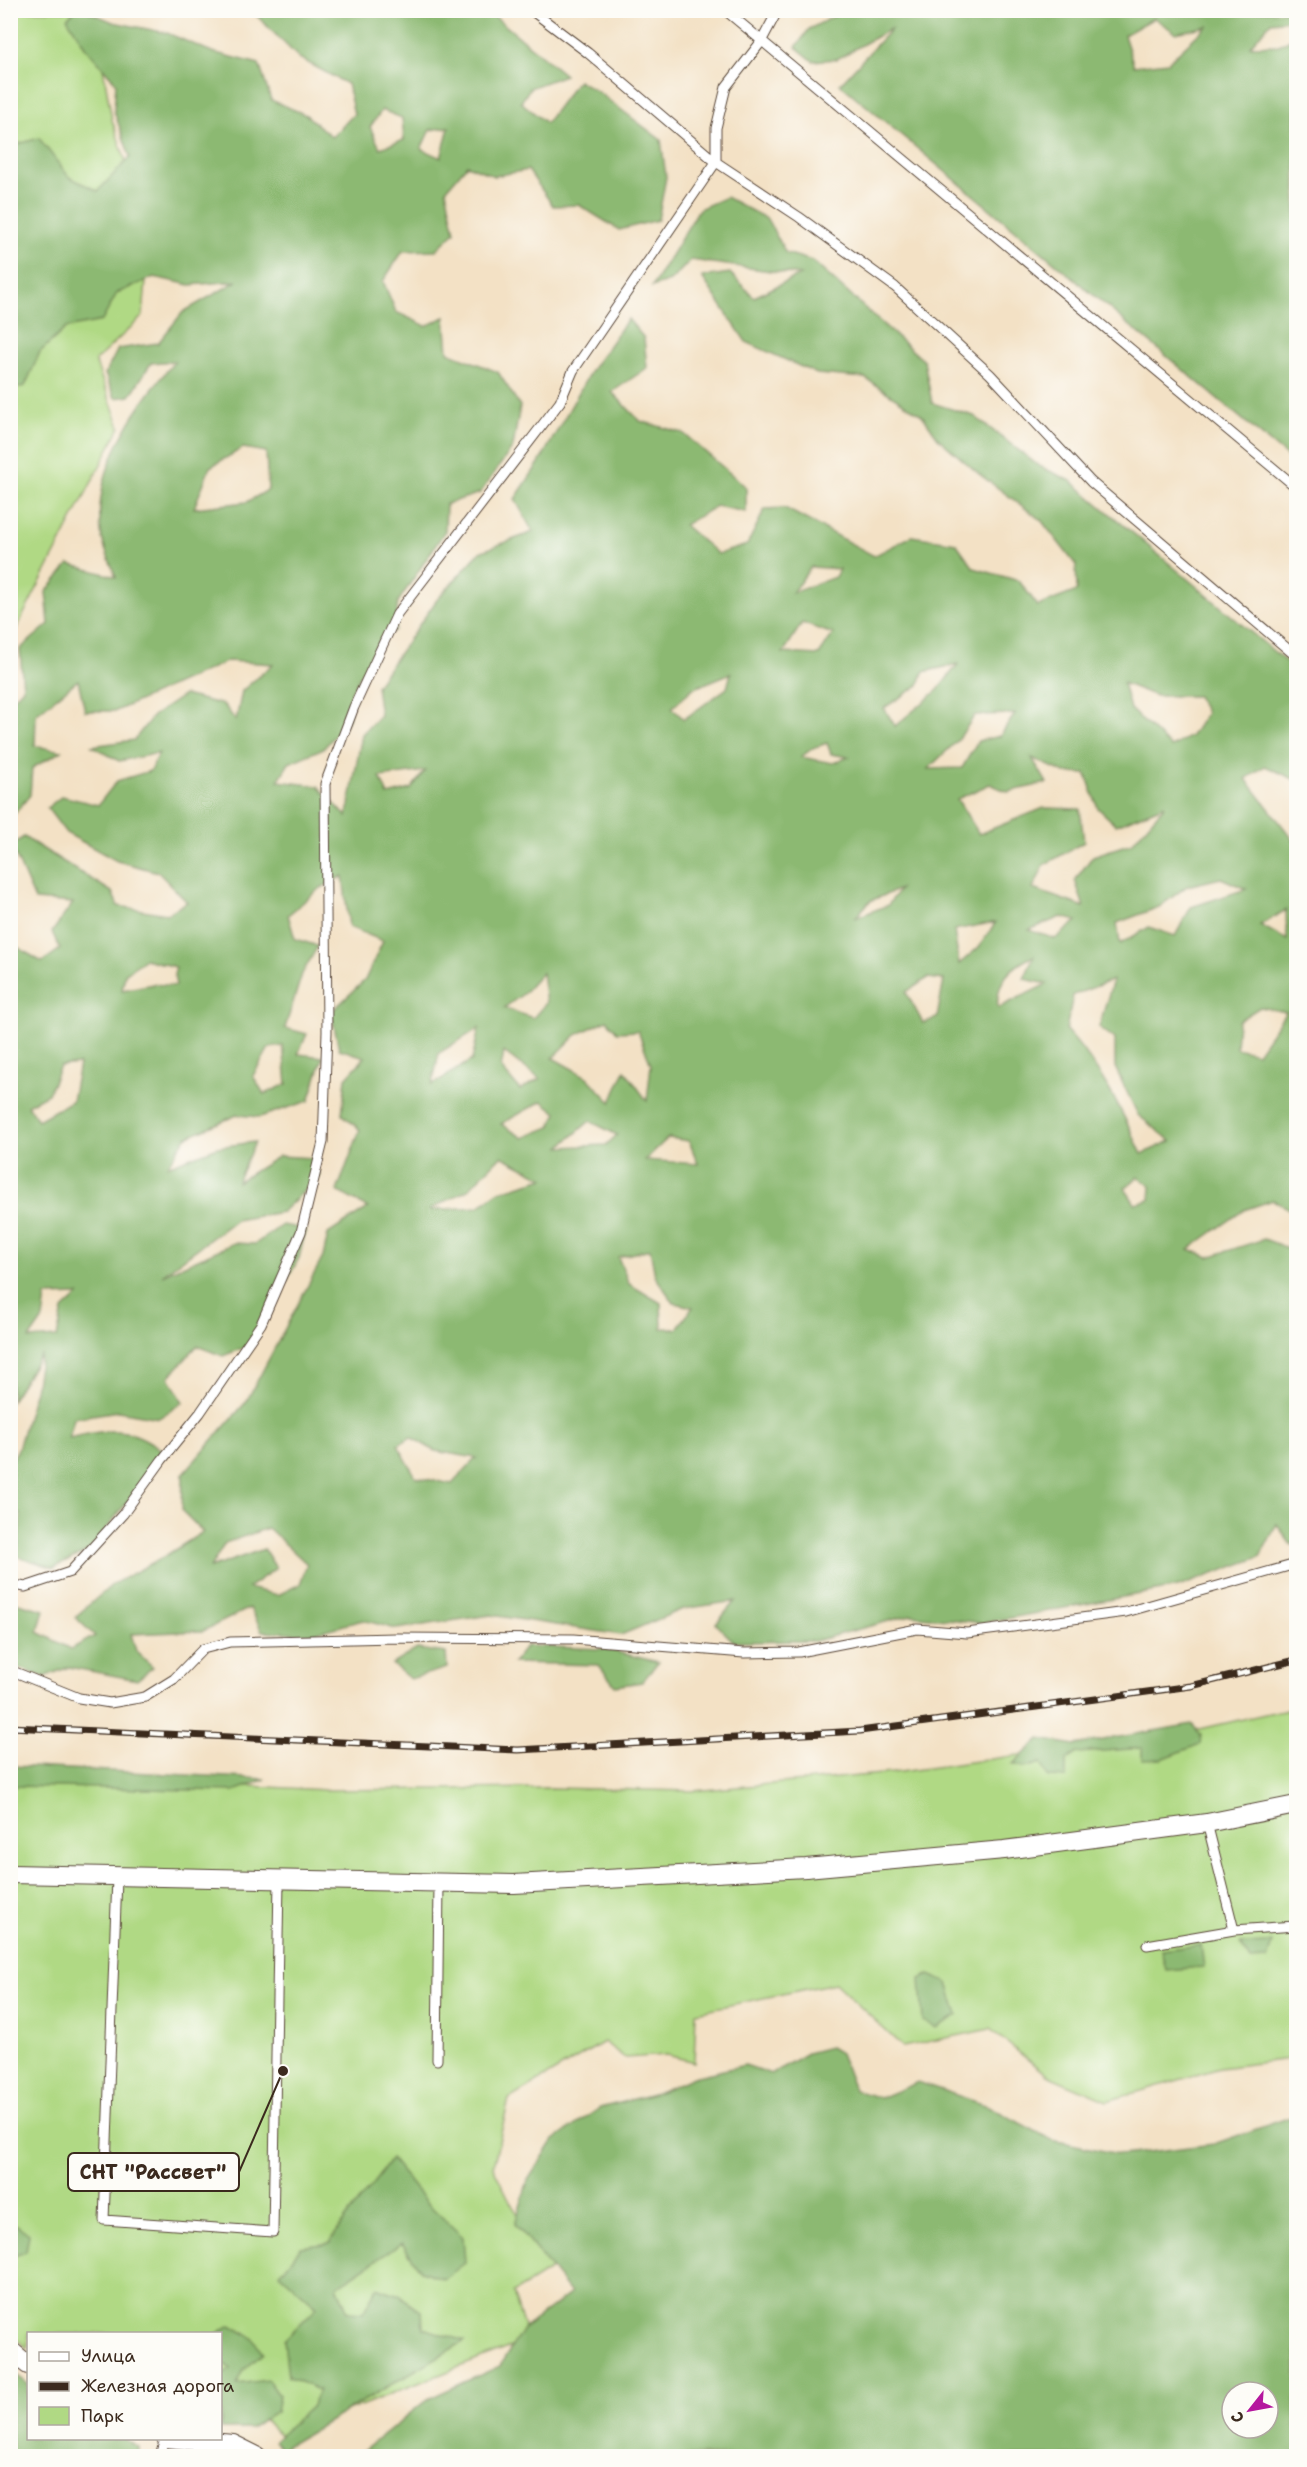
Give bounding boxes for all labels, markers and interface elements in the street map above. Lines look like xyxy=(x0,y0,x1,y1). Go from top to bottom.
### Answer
callout: СНТ "Рассвет" xyxy=(68,2153,239,2191)
text: СНТ "Рассвет" xyxy=(80,2159,226,2185)
legend xyxy=(27,2332,222,2440)
text: Улица xyxy=(81,2344,135,2368)
text: Железная дорога xyxy=(81,2374,234,2398)
north arrow xyxy=(1220,2380,1280,2440)
text: Парк xyxy=(81,2404,124,2428)
text: С xyxy=(1226,2408,1249,2427)

